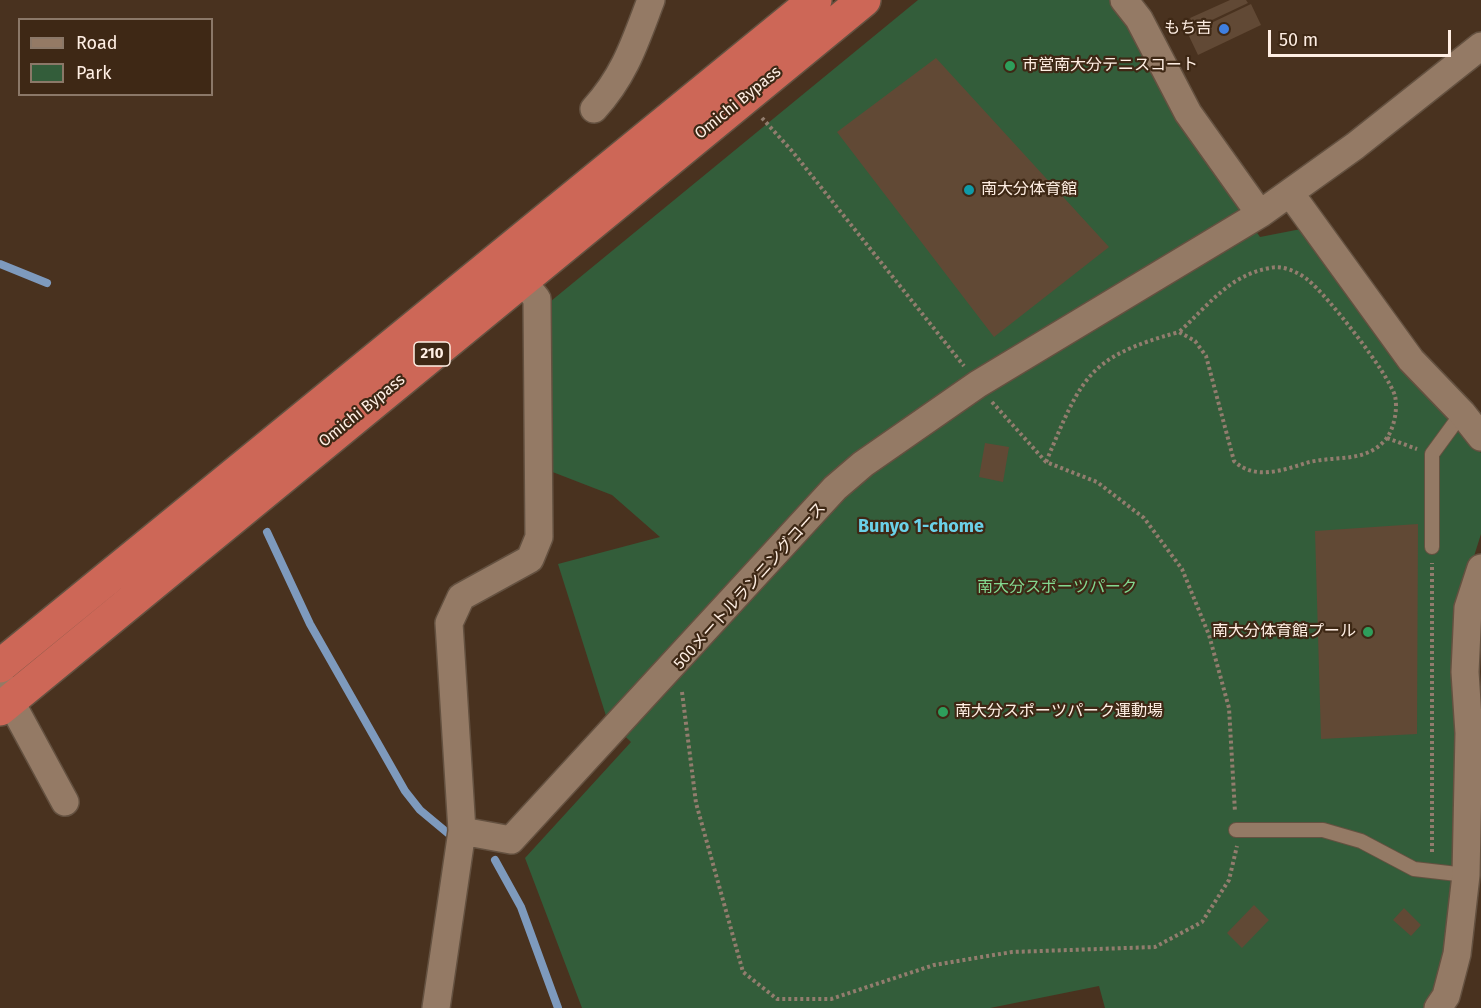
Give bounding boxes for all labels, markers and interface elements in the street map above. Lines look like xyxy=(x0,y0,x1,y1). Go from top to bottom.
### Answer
legend xyxy=(18,18,213,96)
scale bar xyxy=(1271,18,1454,56)
place label: もち吉 xyxy=(1164,19,1212,39)
marker: もち吉 xyxy=(1217,22,1231,36)
text: 50 m xyxy=(1279,29,1318,51)
text: Road xyxy=(76,32,118,54)
place label: 市営南大分テニスコート xyxy=(1022,56,1198,76)
marker: 市営南大分テニスコート xyxy=(1003,59,1017,73)
text: Park xyxy=(76,62,111,84)
street label: Omichi Bypass xyxy=(691,62,785,144)
place label: 南大分体育館 xyxy=(981,180,1077,200)
marker: 南大分体育館 xyxy=(962,183,976,197)
road number: 210 xyxy=(414,342,450,366)
street label: Omichi Bypass xyxy=(315,370,409,452)
street label: 500メートルランニングコース xyxy=(670,499,830,673)
district label: Bunyo 1-chome xyxy=(858,516,984,538)
park label: 南大分スポーツパーク xyxy=(977,578,1137,598)
place label: 南大分体育館プール xyxy=(1212,622,1356,642)
marker: 南大分体育館プール xyxy=(1361,625,1375,639)
place label: 南大分スポーツパーク運動場 xyxy=(955,702,1163,722)
marker: 南大分スポーツパーク運動場 xyxy=(936,705,950,719)

